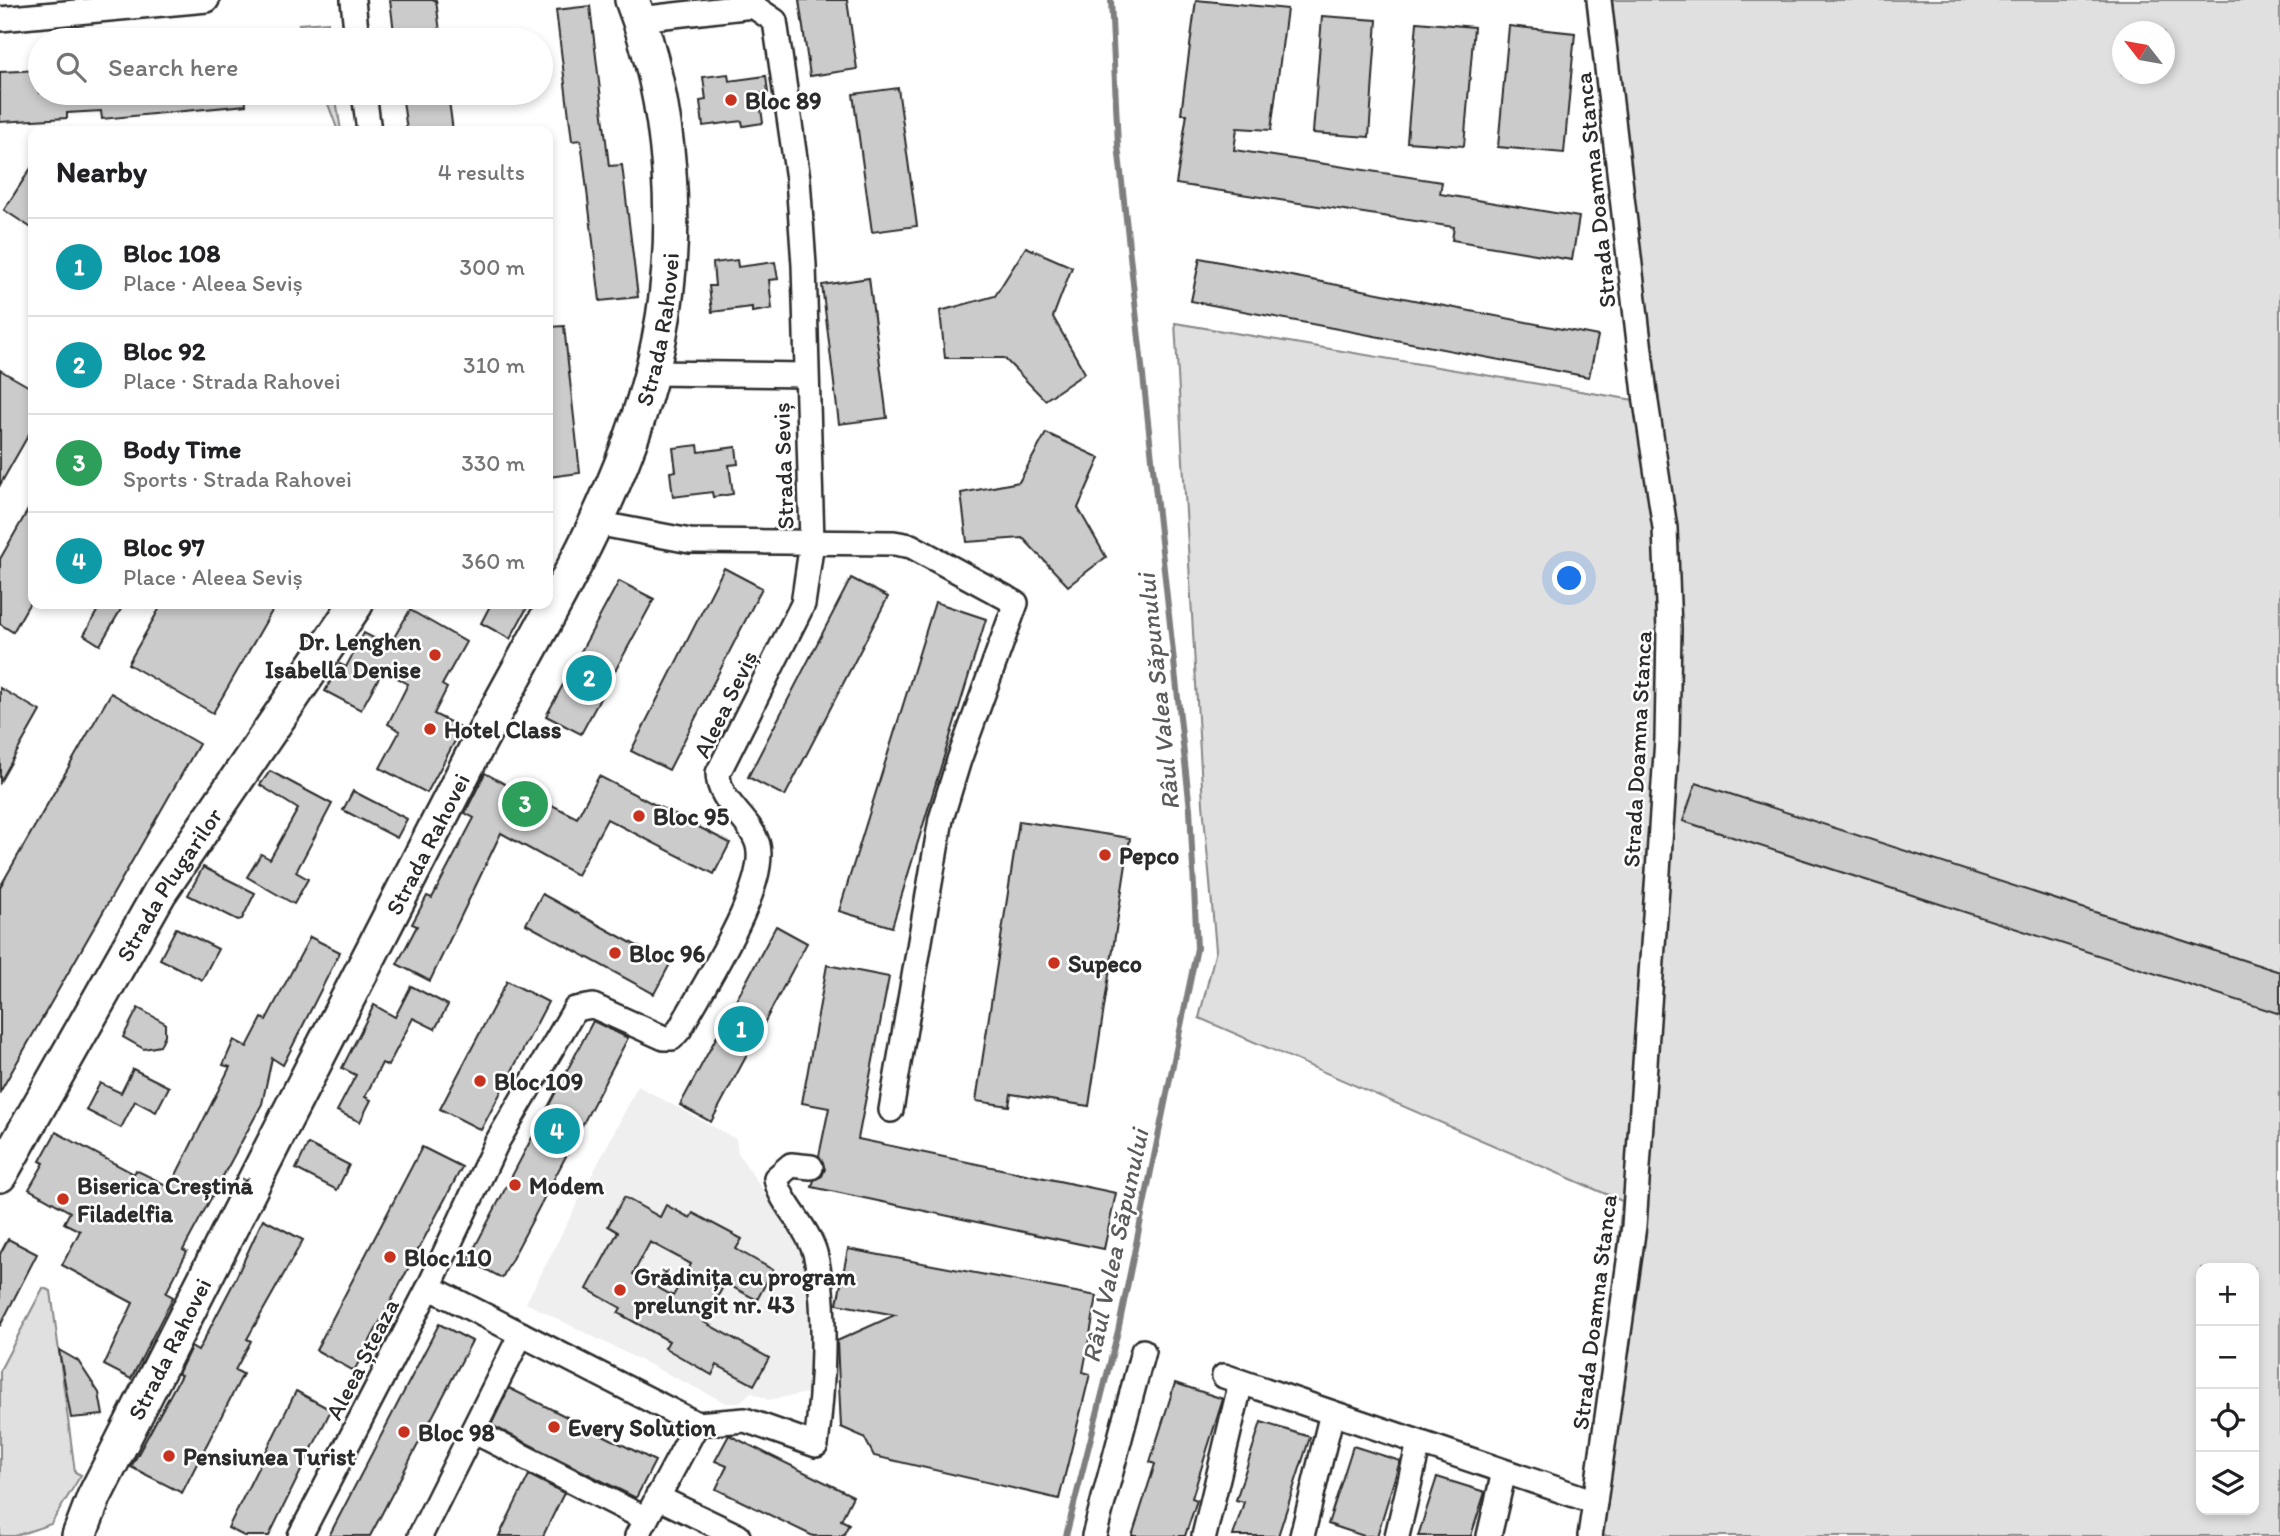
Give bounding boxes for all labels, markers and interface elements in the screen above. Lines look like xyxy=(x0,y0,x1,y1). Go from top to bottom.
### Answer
north arrow xyxy=(2112,21,2175,84)
search box xyxy=(28,28,553,105)
icon: search xyxy=(52,48,90,86)
text: Search here xyxy=(108,51,238,83)
street label: Strada Doamna Stanca xyxy=(1568,70,1622,309)
place label: Bloc 89 xyxy=(745,86,822,115)
marker: Bloc 89 xyxy=(723,92,739,108)
text: Nearby xyxy=(56,153,147,190)
text: 4 results xyxy=(438,158,525,186)
text: Bloc 108 xyxy=(123,237,220,269)
street label: Strada Rahovei xyxy=(629,252,684,409)
text: 1 xyxy=(74,253,84,281)
text: 300 m xyxy=(460,253,525,281)
text: Place · Aleea Seviș xyxy=(123,269,303,297)
text: Bloc 92 xyxy=(123,335,205,367)
text: 2 xyxy=(73,351,85,379)
text: 310 m xyxy=(463,351,525,379)
text: Place · Strada Rahovei xyxy=(123,367,341,395)
street label: Strada Seviș xyxy=(766,402,800,530)
text: Body Time xyxy=(123,433,241,465)
text: 3 xyxy=(73,449,85,477)
text: 330 m xyxy=(461,449,525,477)
text: Sports · Strada Rahovei xyxy=(123,465,352,493)
text: Bloc 97 xyxy=(123,531,205,563)
text: 4 xyxy=(72,547,86,575)
text: 360 m xyxy=(462,547,525,575)
your location xyxy=(1552,561,1586,595)
text: Place · Aleea Seviș xyxy=(123,563,303,591)
water label: Râul Valea Săpunului xyxy=(1129,570,1186,812)
place label: Dr. Lenghen Isabella Denise xyxy=(265,627,421,684)
street label: Strada Doamna Stanca xyxy=(1616,629,1658,868)
street label: Aleea Seviș xyxy=(687,646,763,762)
marker: Dr. Lenghen Isabella Denise xyxy=(427,647,443,663)
pin: 2 xyxy=(566,652,612,704)
place label: Hotel Class xyxy=(444,715,562,744)
marker: Hotel Class xyxy=(422,721,438,737)
street label: Strada Rahovei xyxy=(379,768,475,919)
pin: 3 xyxy=(502,778,548,830)
street label: Strada Plugarilor xyxy=(109,802,228,967)
place label: Bloc 95 xyxy=(653,802,729,831)
marker: Bloc 95 xyxy=(631,808,647,824)
place label: Pepco xyxy=(1119,841,1179,871)
marker: Pepco xyxy=(1097,847,1113,863)
place label: Bloc 96 xyxy=(629,939,705,968)
marker: Bloc 96 xyxy=(607,945,623,961)
place label: Supeco xyxy=(1068,949,1142,979)
marker: Supeco xyxy=(1046,955,1062,971)
pin: 1 xyxy=(718,1003,764,1055)
place label: Bloc 109 xyxy=(494,1067,583,1096)
marker: Bloc 109 xyxy=(472,1073,488,1089)
pin: 4 xyxy=(534,1105,580,1157)
water label: Râul Valea Săpunului xyxy=(1075,1124,1156,1366)
place label: Biserica Creștină Filadelfia xyxy=(77,1171,254,1228)
place label: Modem xyxy=(529,1171,605,1200)
marker: Modem xyxy=(507,1177,523,1193)
marker: Biserica Creștină Filadelfia xyxy=(55,1191,71,1207)
street label: Strada Doamna Stanca xyxy=(1565,1192,1623,1431)
place label: Bloc 110 xyxy=(404,1243,492,1272)
marker: Bloc 110 xyxy=(382,1249,398,1265)
place label: Grădinița cu program prelungit nr. 43 xyxy=(633,1262,857,1320)
map controls xyxy=(2196,1263,2259,1515)
button: + xyxy=(2196,1263,2259,1326)
street label: Strada Rahovei xyxy=(121,1273,217,1424)
marker: Grădinița cu program prelungit nr. 43 xyxy=(612,1282,628,1298)
street label: Aleea Șteaza xyxy=(319,1293,405,1424)
button: − xyxy=(2196,1326,2259,1389)
button: locate xyxy=(2196,1389,2259,1452)
place label: Every Solution xyxy=(568,1413,716,1443)
place label: Bloc 98 xyxy=(418,1418,495,1447)
marker: Every Solution xyxy=(546,1419,562,1435)
marker: Bloc 98 xyxy=(396,1424,412,1440)
place label: Pensiunea Turist xyxy=(183,1442,356,1471)
marker: Pensiunea Turist xyxy=(161,1448,177,1464)
button: layers xyxy=(2196,1452,2259,1515)

